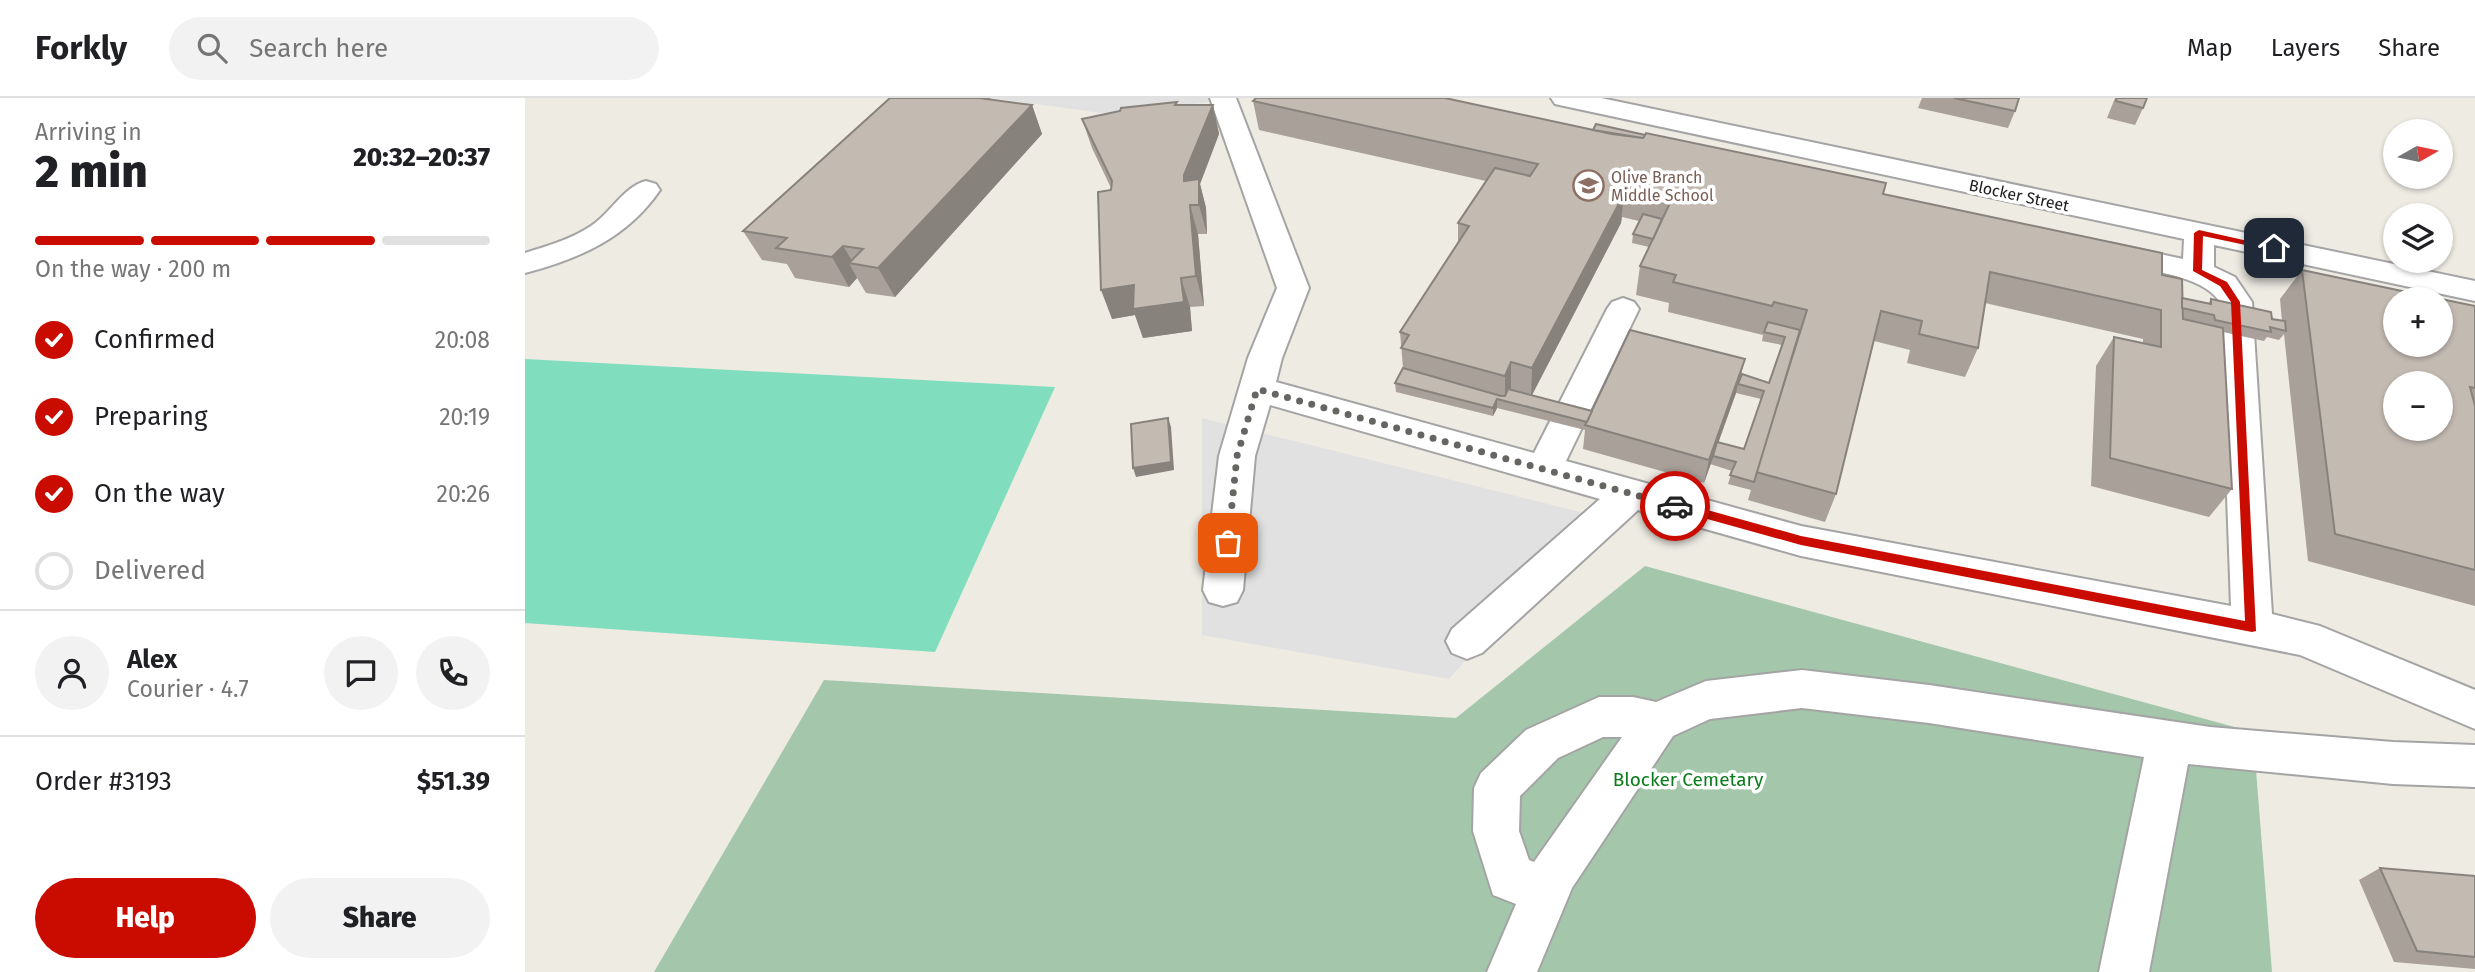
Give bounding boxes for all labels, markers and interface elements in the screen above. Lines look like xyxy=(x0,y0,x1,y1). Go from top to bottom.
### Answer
search box xyxy=(169,17,659,80)
text: Forkly xyxy=(35,28,127,68)
icon: search xyxy=(193,29,231,67)
text: Search here xyxy=(249,33,388,64)
text: Map xyxy=(2187,34,2233,62)
text: Layers xyxy=(2271,34,2340,62)
text: Share xyxy=(2378,34,2440,62)
text: Arriving in xyxy=(35,118,142,146)
north arrow xyxy=(2383,119,2453,189)
map controls xyxy=(2383,119,2453,441)
text: 20:32–20:37 xyxy=(353,142,490,173)
text: 2 min xyxy=(35,144,148,199)
place label: Olive Branch Middle School xyxy=(1611,168,1714,205)
school or university icon: Olive Branch Middle School xyxy=(1571,169,1605,203)
street label: Blocker Street xyxy=(1967,176,2071,215)
button: layers xyxy=(2383,203,2453,273)
pin xyxy=(2244,218,2304,278)
icon: home xyxy=(2255,229,2293,267)
text: On the way · 200 m xyxy=(35,255,231,283)
button: + xyxy=(2383,287,2453,357)
icon: check xyxy=(35,321,73,359)
text: Confirmed xyxy=(94,324,215,355)
text: 20:08 xyxy=(435,326,490,354)
button: − xyxy=(2383,371,2453,441)
icon: check xyxy=(35,398,73,436)
text: Preparing xyxy=(94,401,207,432)
text: 20:19 xyxy=(439,403,490,431)
courier xyxy=(1640,471,1710,541)
icon: check xyxy=(35,475,73,513)
text: On the way xyxy=(94,478,225,509)
text: 20:26 xyxy=(437,480,490,508)
icon: car xyxy=(1656,487,1694,525)
pin xyxy=(1198,513,1258,573)
icon: bag xyxy=(1209,524,1247,562)
text: Delivered xyxy=(94,555,206,586)
button: person xyxy=(35,636,109,710)
button: chat xyxy=(324,636,398,710)
button: phone xyxy=(416,636,490,710)
text: Alex xyxy=(127,644,177,675)
text: Courier · 4.7 xyxy=(127,675,249,703)
text: Order #3193 xyxy=(35,766,172,797)
text: $51.39 xyxy=(417,766,490,797)
park label: Blocker Cemetary xyxy=(1613,768,1764,791)
button: Help xyxy=(35,878,256,958)
button: Share xyxy=(270,878,490,958)

